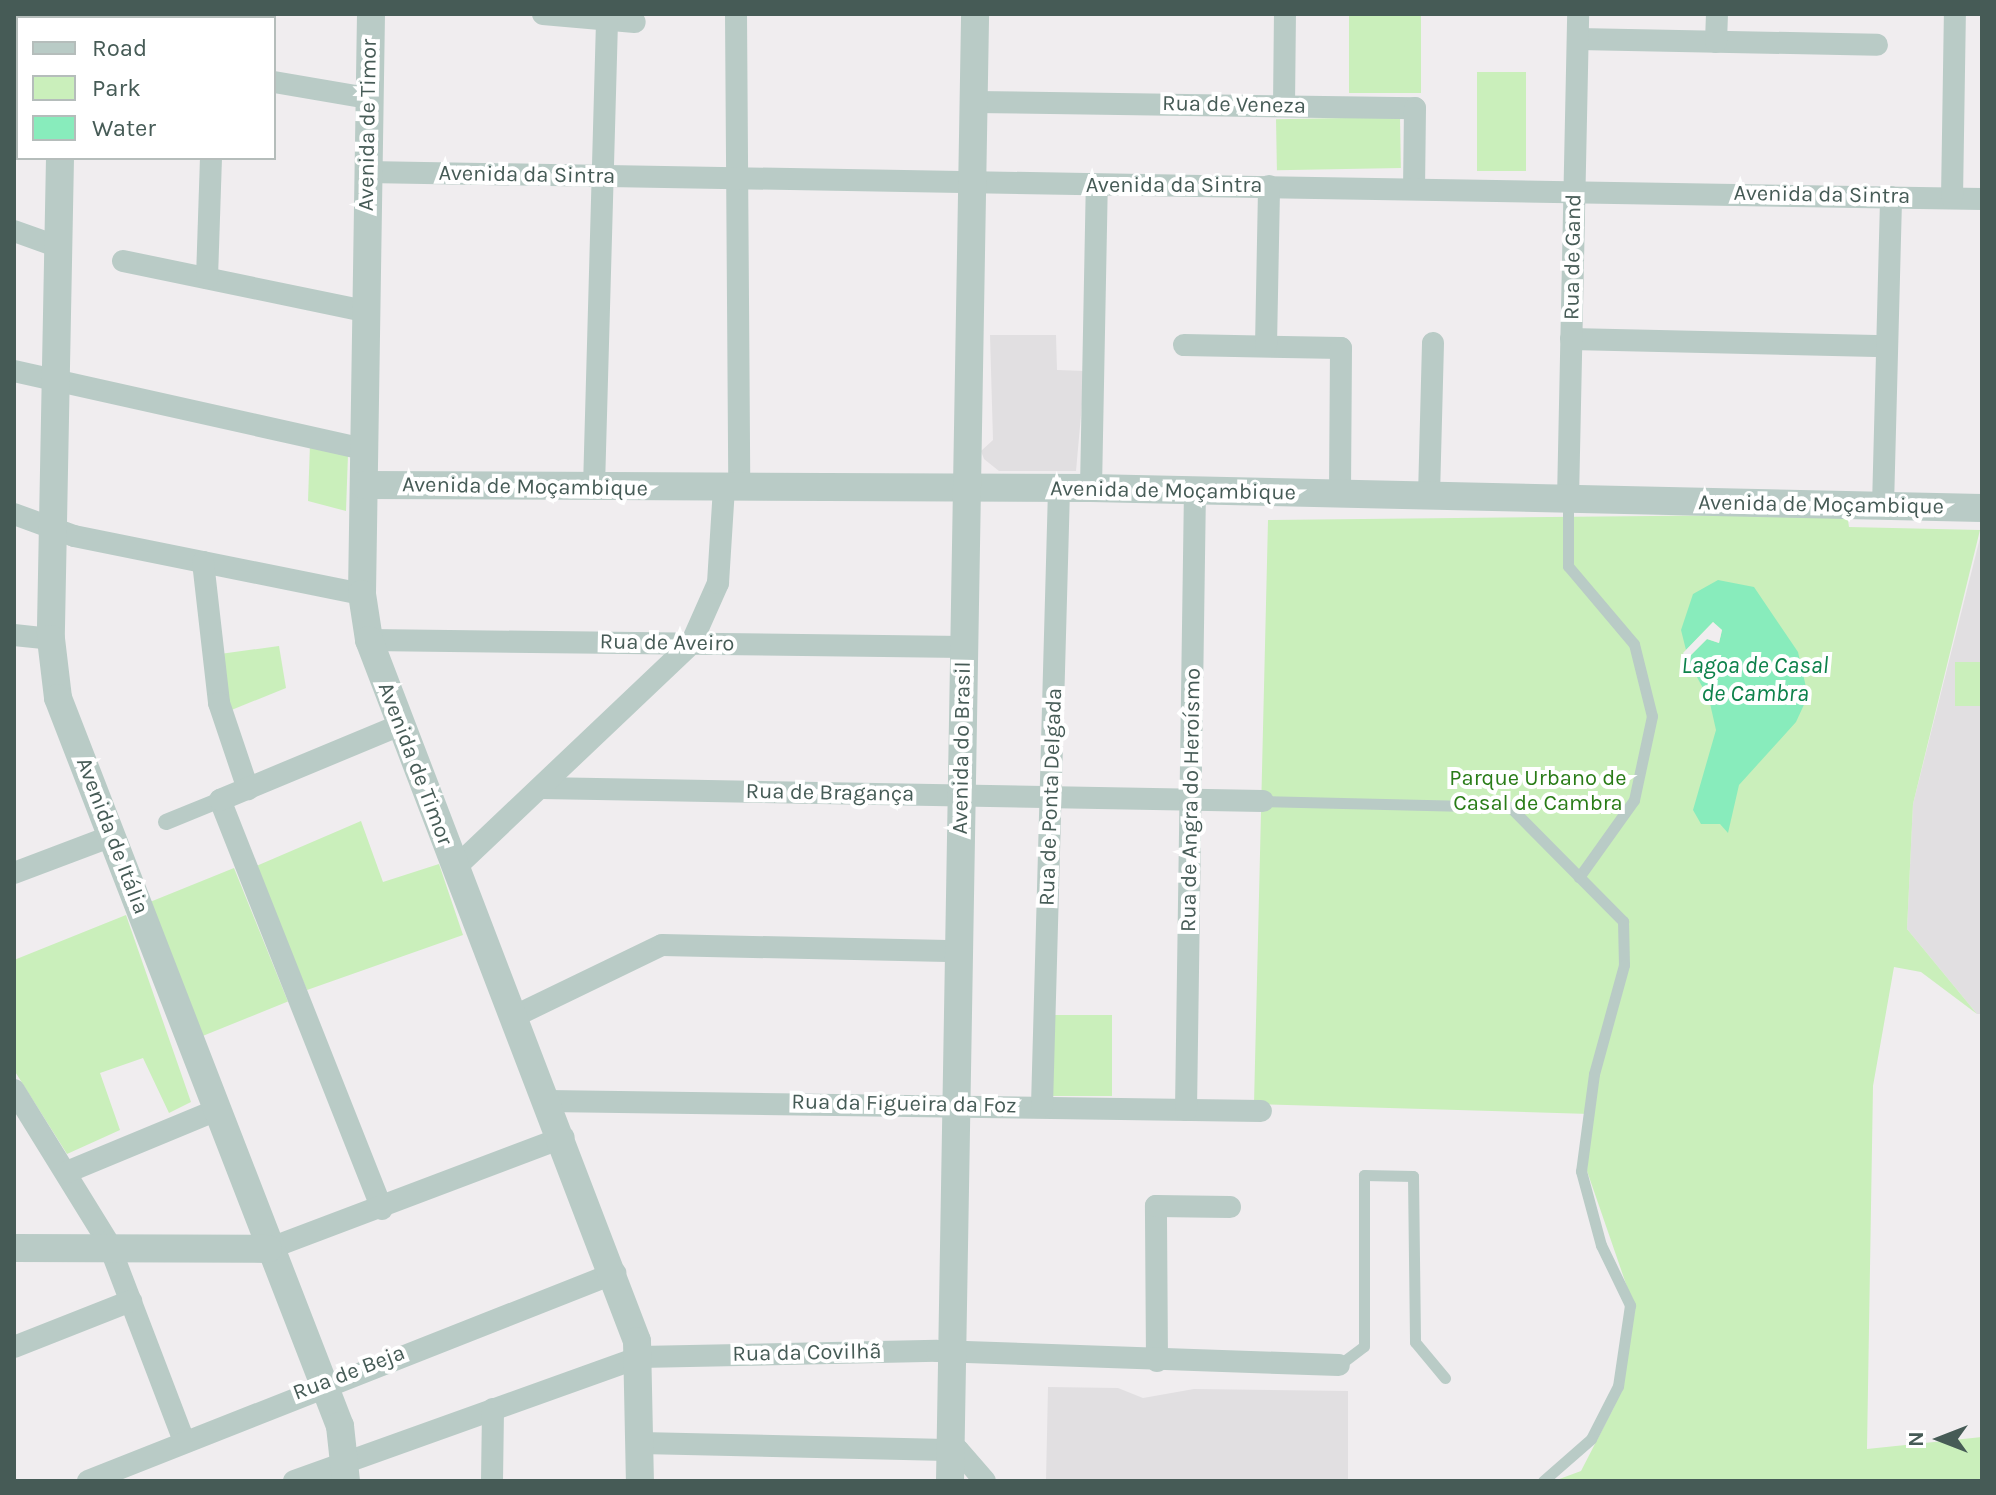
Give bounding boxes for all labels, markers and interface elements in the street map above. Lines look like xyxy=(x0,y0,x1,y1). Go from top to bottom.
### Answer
legend xyxy=(16,16,276,160)
text: Road xyxy=(92,34,147,62)
street label: Avenida de Timor xyxy=(353,39,383,211)
text: Park xyxy=(92,74,141,102)
street label: Rua de Veneza xyxy=(1162,91,1306,119)
text: Water xyxy=(92,114,156,142)
street label: Avenida da Sintra xyxy=(439,160,615,190)
street label: Avenida da Sintra xyxy=(1086,173,1262,199)
street label: Avenida da Sintra xyxy=(1734,180,1910,210)
street label: Rua de Gand xyxy=(1559,194,1587,320)
street label: Avenida de Moçambique xyxy=(402,472,648,502)
street label: Avenida de Moçambique xyxy=(1050,476,1296,506)
street label: Avenida de Moçambique xyxy=(1698,490,1944,520)
street label: Rua de Aveiro xyxy=(599,629,735,657)
water label: Lagoa de Casal de Cambra xyxy=(1681,652,1829,708)
street label: Avenida do Brasil xyxy=(947,661,977,835)
street label: Rua de Angra do Heroísmo xyxy=(1175,668,1207,932)
street label: Avenida de Timor xyxy=(372,679,458,849)
street label: Rua de Ponta Delgada xyxy=(1034,687,1068,907)
street label: Avenida de Itália xyxy=(70,754,154,918)
park label: Parque Urbano de Casal de Cambra xyxy=(1449,765,1627,816)
street label: Rua de Bragança xyxy=(745,778,915,808)
street label: Rua da Figueira da Foz xyxy=(791,1089,1017,1119)
street label: Rua da Covilhã xyxy=(732,1339,882,1367)
street label: Rua de Beja xyxy=(289,1340,409,1406)
north arrow xyxy=(1900,1399,1980,1479)
text: N xyxy=(1903,1431,1929,1447)

